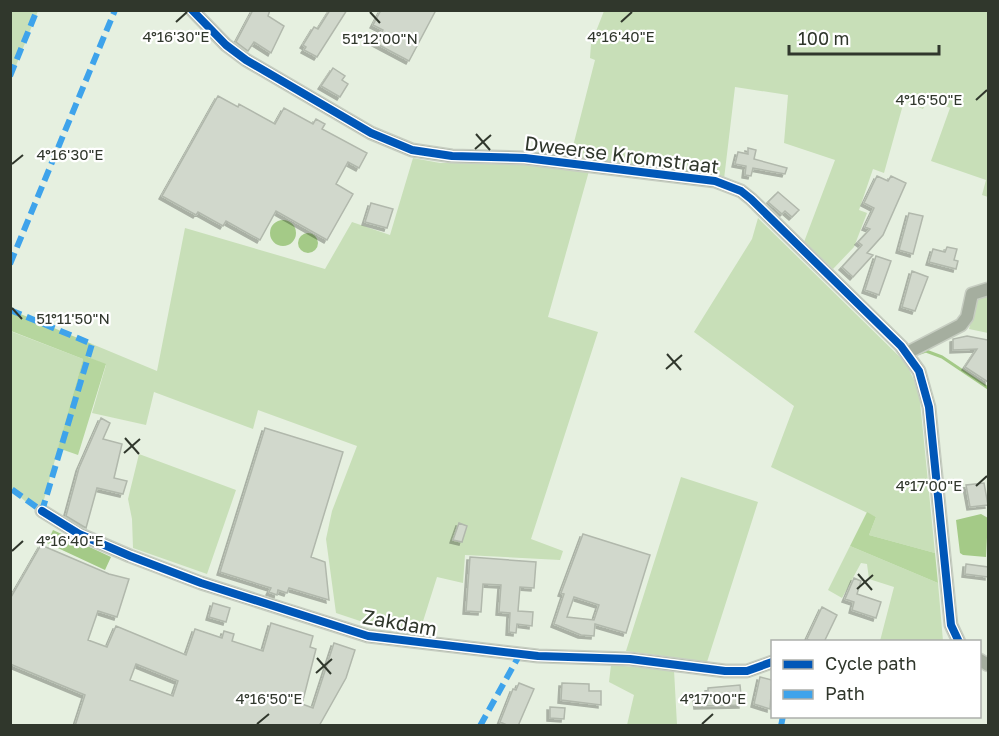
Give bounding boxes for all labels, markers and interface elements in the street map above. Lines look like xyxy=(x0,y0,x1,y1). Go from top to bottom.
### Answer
scale bar xyxy=(789,18,939,56)
text: 4°16'30"E xyxy=(143,27,209,45)
text: 4°16'40"E xyxy=(587,27,655,45)
text: 100 m xyxy=(798,27,849,49)
text: 51°12'00"N xyxy=(342,29,418,47)
text: 4°16'50"E xyxy=(896,90,962,108)
street label: Dweerse Kromstraat xyxy=(523,130,721,178)
text: 4°16'30"E xyxy=(37,145,103,163)
text: 51°11'50"N xyxy=(36,309,110,327)
text: 4°17'00"E xyxy=(896,476,962,494)
text: 4°16'40"E xyxy=(36,531,104,549)
street label: Zakdam xyxy=(361,604,439,640)
legend xyxy=(771,640,981,718)
text: Cycle path xyxy=(825,652,917,674)
text: Path xyxy=(825,682,865,704)
text: 4°16'50"E xyxy=(236,689,302,707)
text: 4°17'00"E xyxy=(680,689,746,707)

